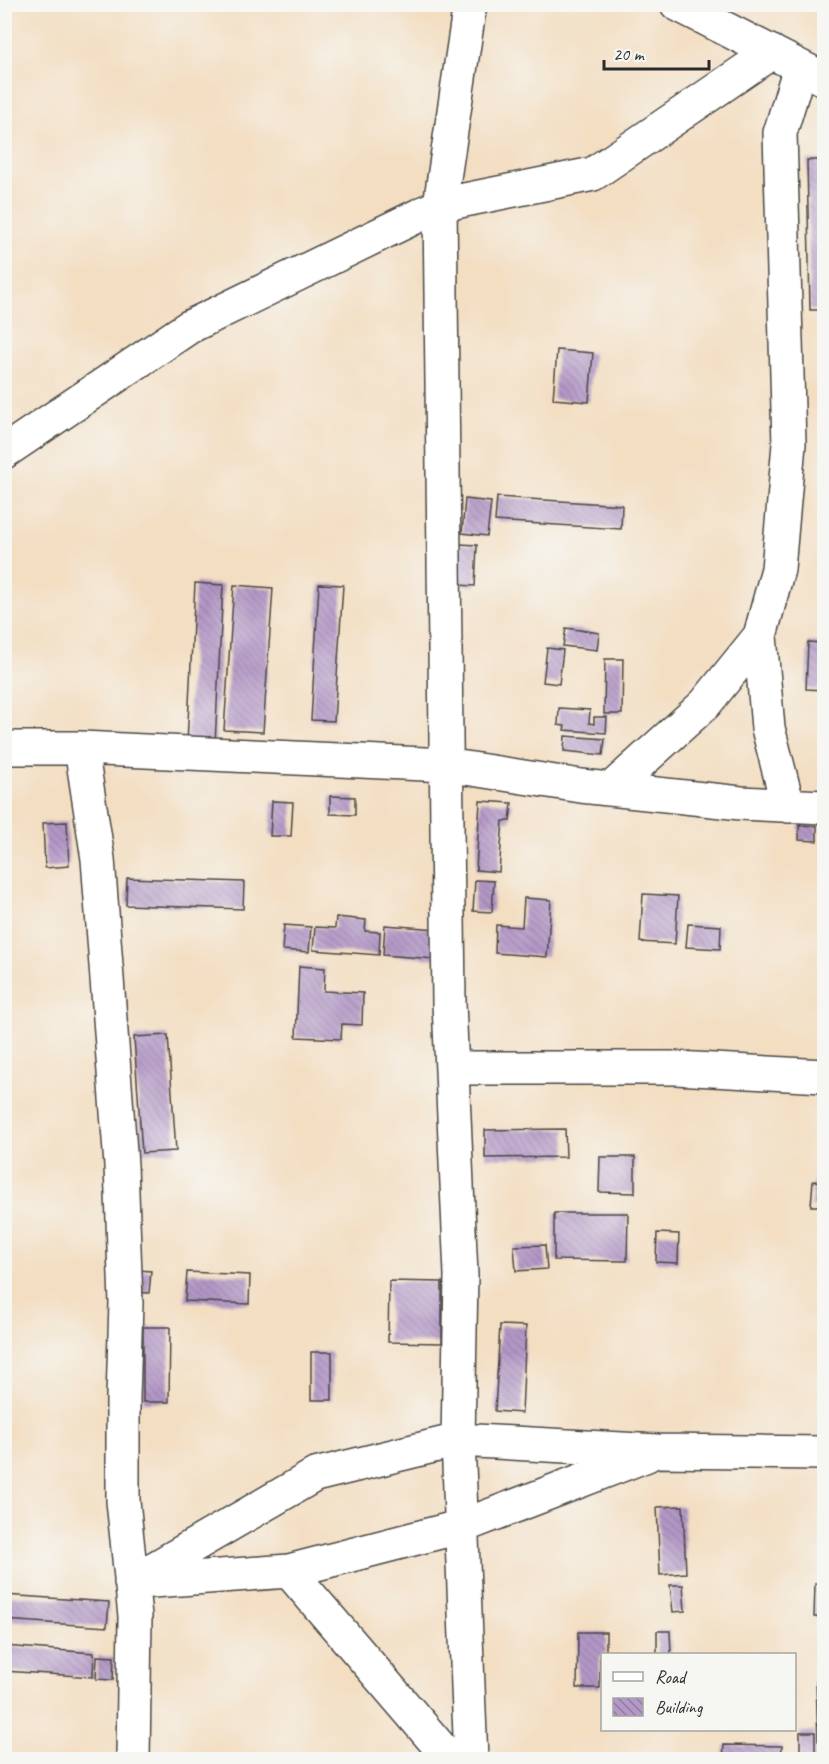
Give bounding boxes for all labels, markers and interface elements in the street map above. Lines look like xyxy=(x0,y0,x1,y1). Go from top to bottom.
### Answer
scale bar xyxy=(604,33,709,71)
text: 20 m xyxy=(613,43,646,65)
legend xyxy=(601,1653,796,1731)
text: Road xyxy=(655,1666,688,1688)
text: Building xyxy=(655,1696,704,1718)

